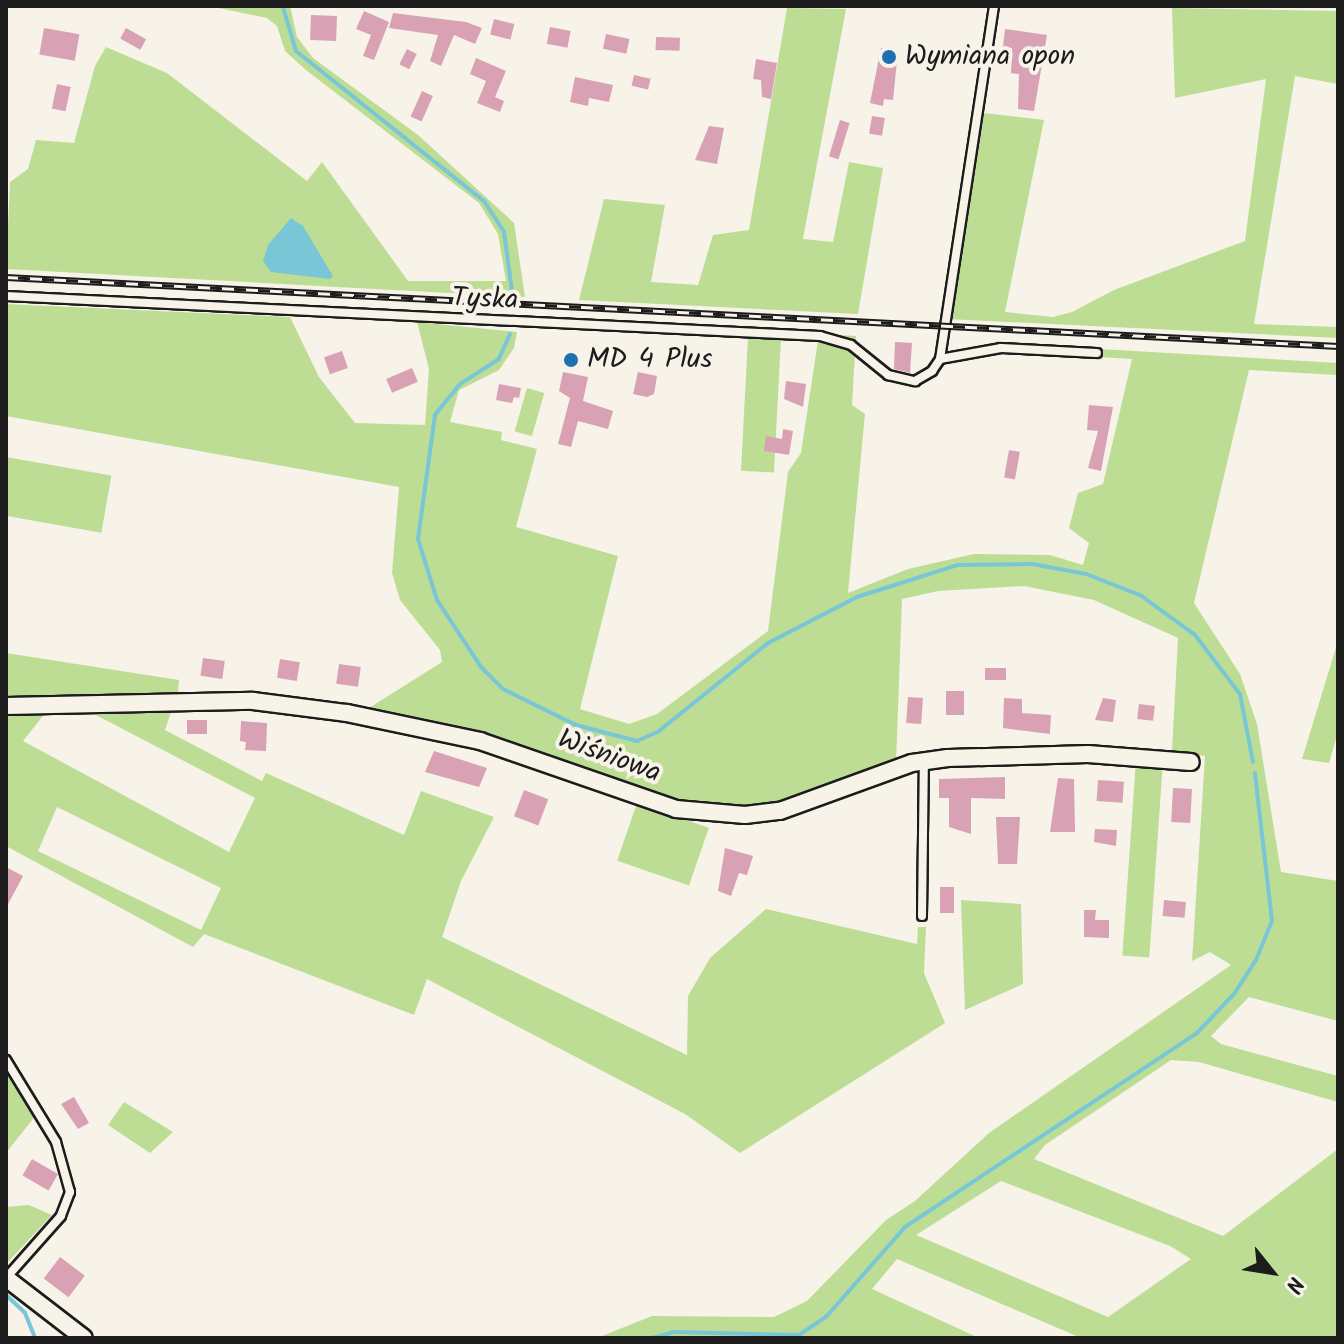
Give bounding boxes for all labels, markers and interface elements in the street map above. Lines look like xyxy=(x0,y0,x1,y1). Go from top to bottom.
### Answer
place label: Wymiana opon xyxy=(905,40,1075,74)
marker: Wymiana opon xyxy=(880,48,898,66)
street label: Tyska xyxy=(451,282,519,318)
place label: MD 4 Plus xyxy=(587,343,712,377)
marker: MD 4 Plus xyxy=(562,351,580,369)
street label: Wiśniowa xyxy=(553,723,665,791)
north arrow xyxy=(1232,1232,1312,1312)
text: N xyxy=(1275,1269,1312,1299)

